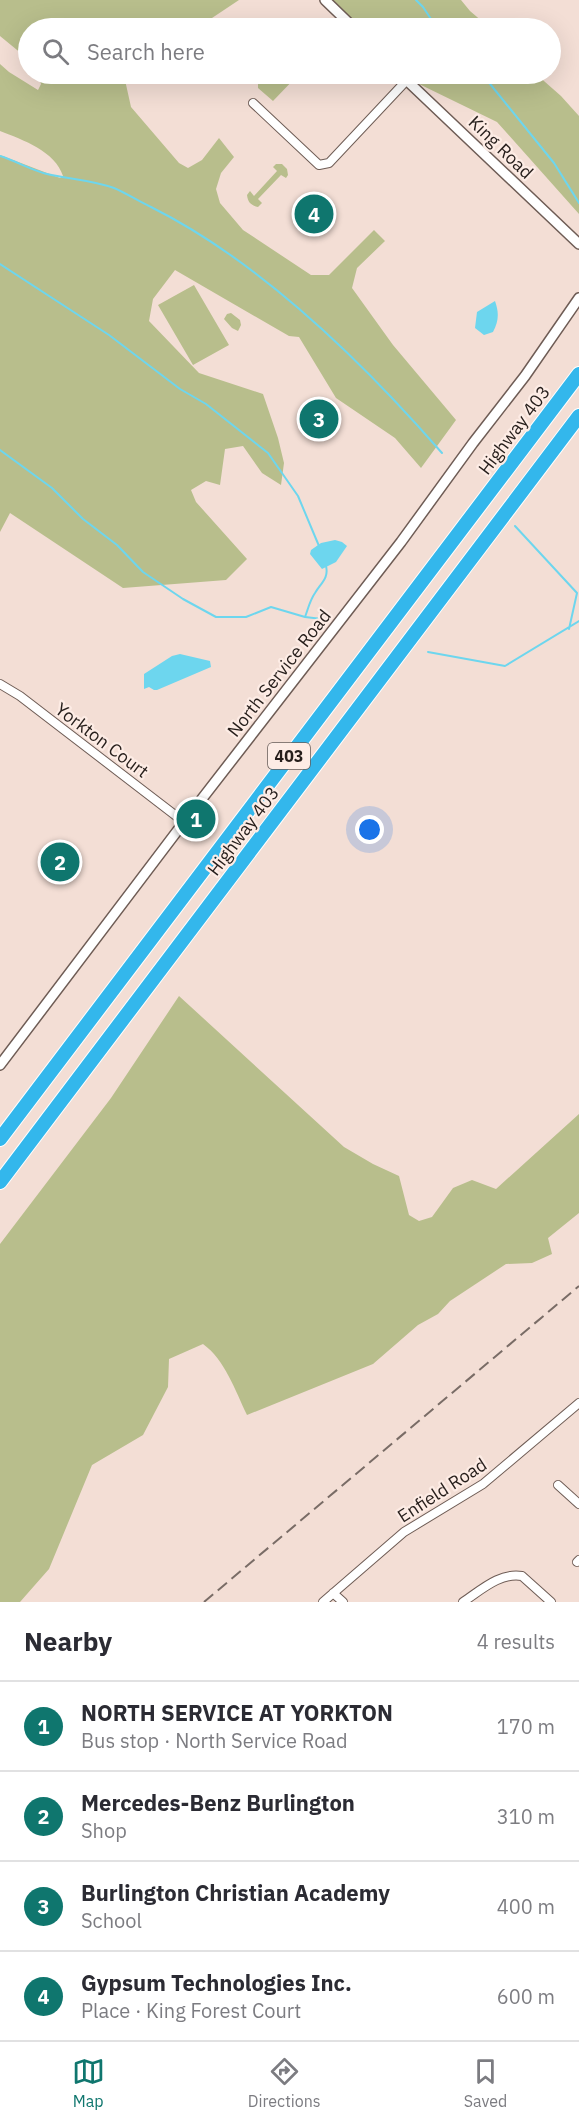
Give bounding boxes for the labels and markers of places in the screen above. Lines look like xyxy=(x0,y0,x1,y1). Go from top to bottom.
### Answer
pin: 4 xyxy=(294,192,334,236)
pin: 3 xyxy=(300,396,338,442)
pin: 1 xyxy=(176,796,216,842)
pin: 2 xyxy=(40,840,80,884)

